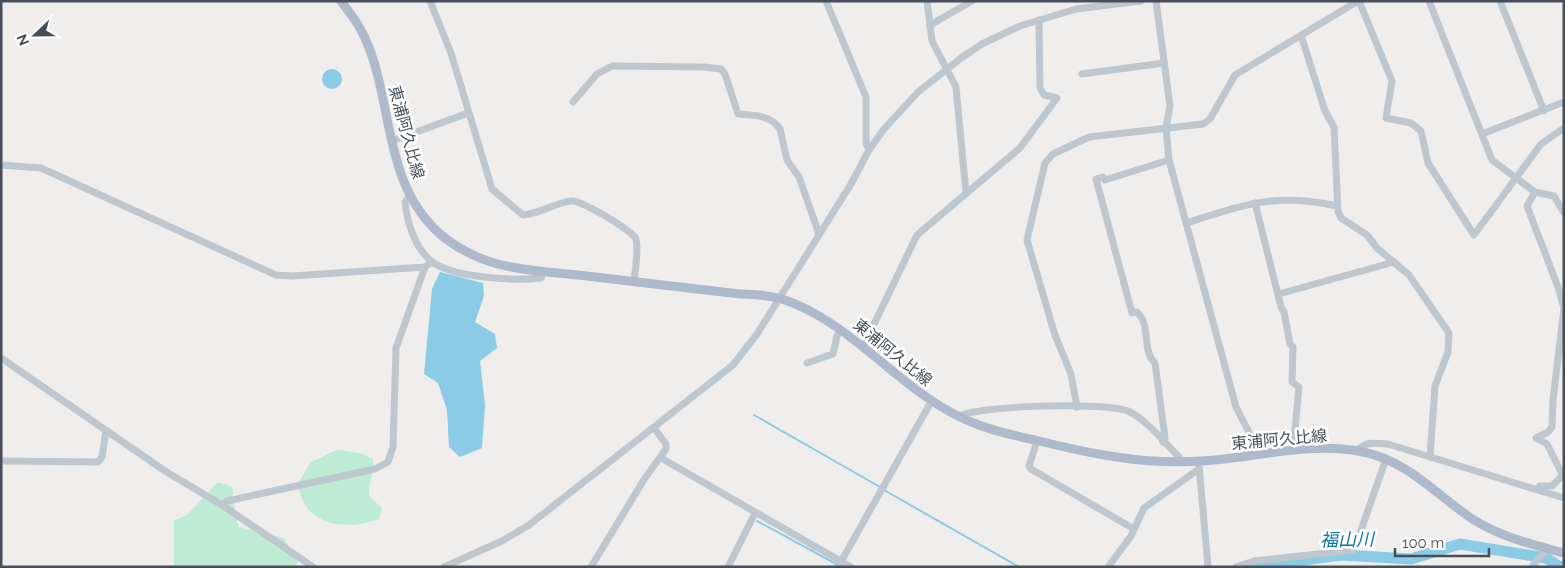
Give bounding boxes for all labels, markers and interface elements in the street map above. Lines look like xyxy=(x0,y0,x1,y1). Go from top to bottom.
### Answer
north arrow xyxy=(10,10,60,60)
text: N xyxy=(14,32,32,48)
street label: 東浦阿久比線 xyxy=(385,83,428,181)
street label: 東浦阿久比線 xyxy=(849,315,936,390)
street label: 東浦阿久比線 xyxy=(1230,426,1328,453)
scale bar xyxy=(1395,526,1489,558)
water label: 福山川 xyxy=(1320,528,1376,550)
text: 100 m xyxy=(1402,534,1444,552)

